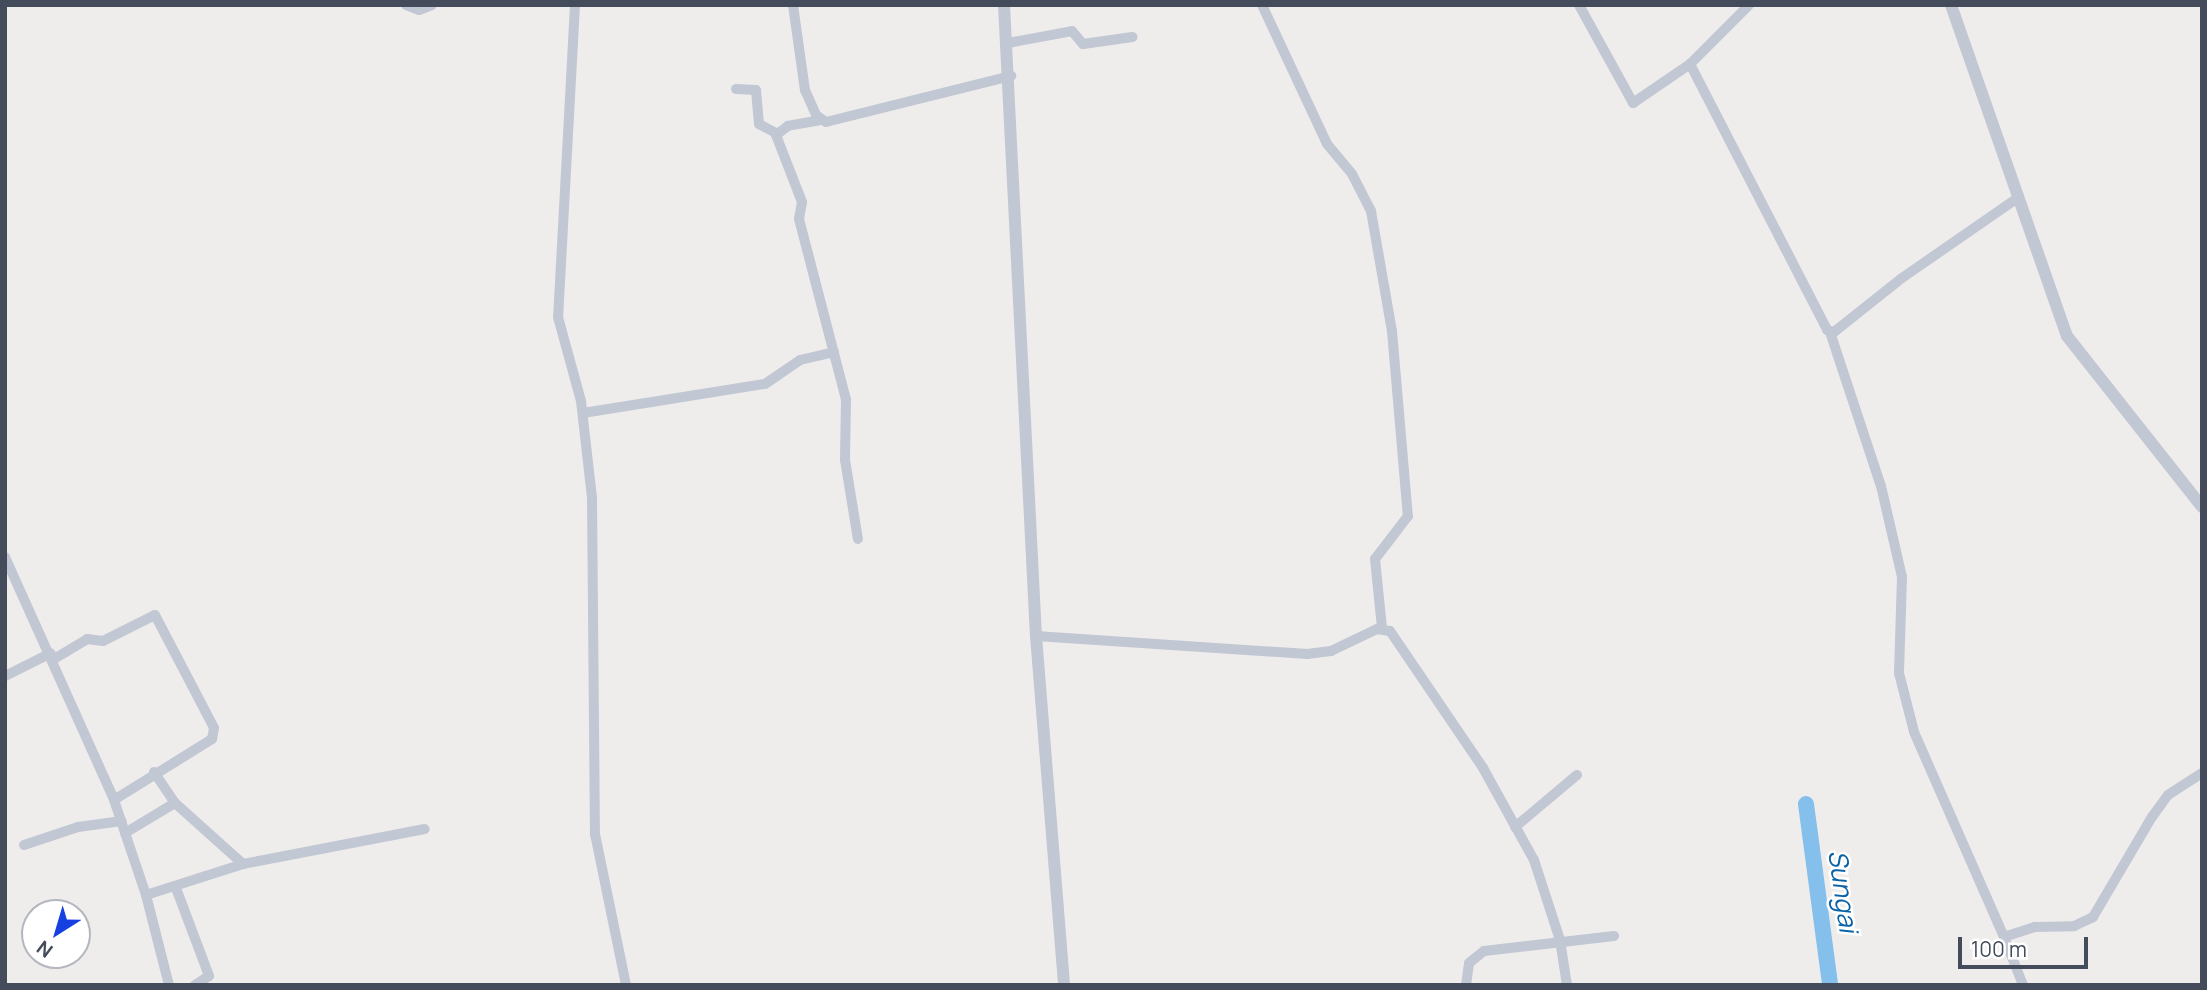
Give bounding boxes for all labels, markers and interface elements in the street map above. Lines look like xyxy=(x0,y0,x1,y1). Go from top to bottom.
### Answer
water label: Sungai xyxy=(1822,848,1864,934)
north arrow xyxy=(21,899,91,969)
scale bar xyxy=(1962,923,2092,967)
text: N xyxy=(31,935,58,964)
text: 100 m xyxy=(1971,935,2027,963)

